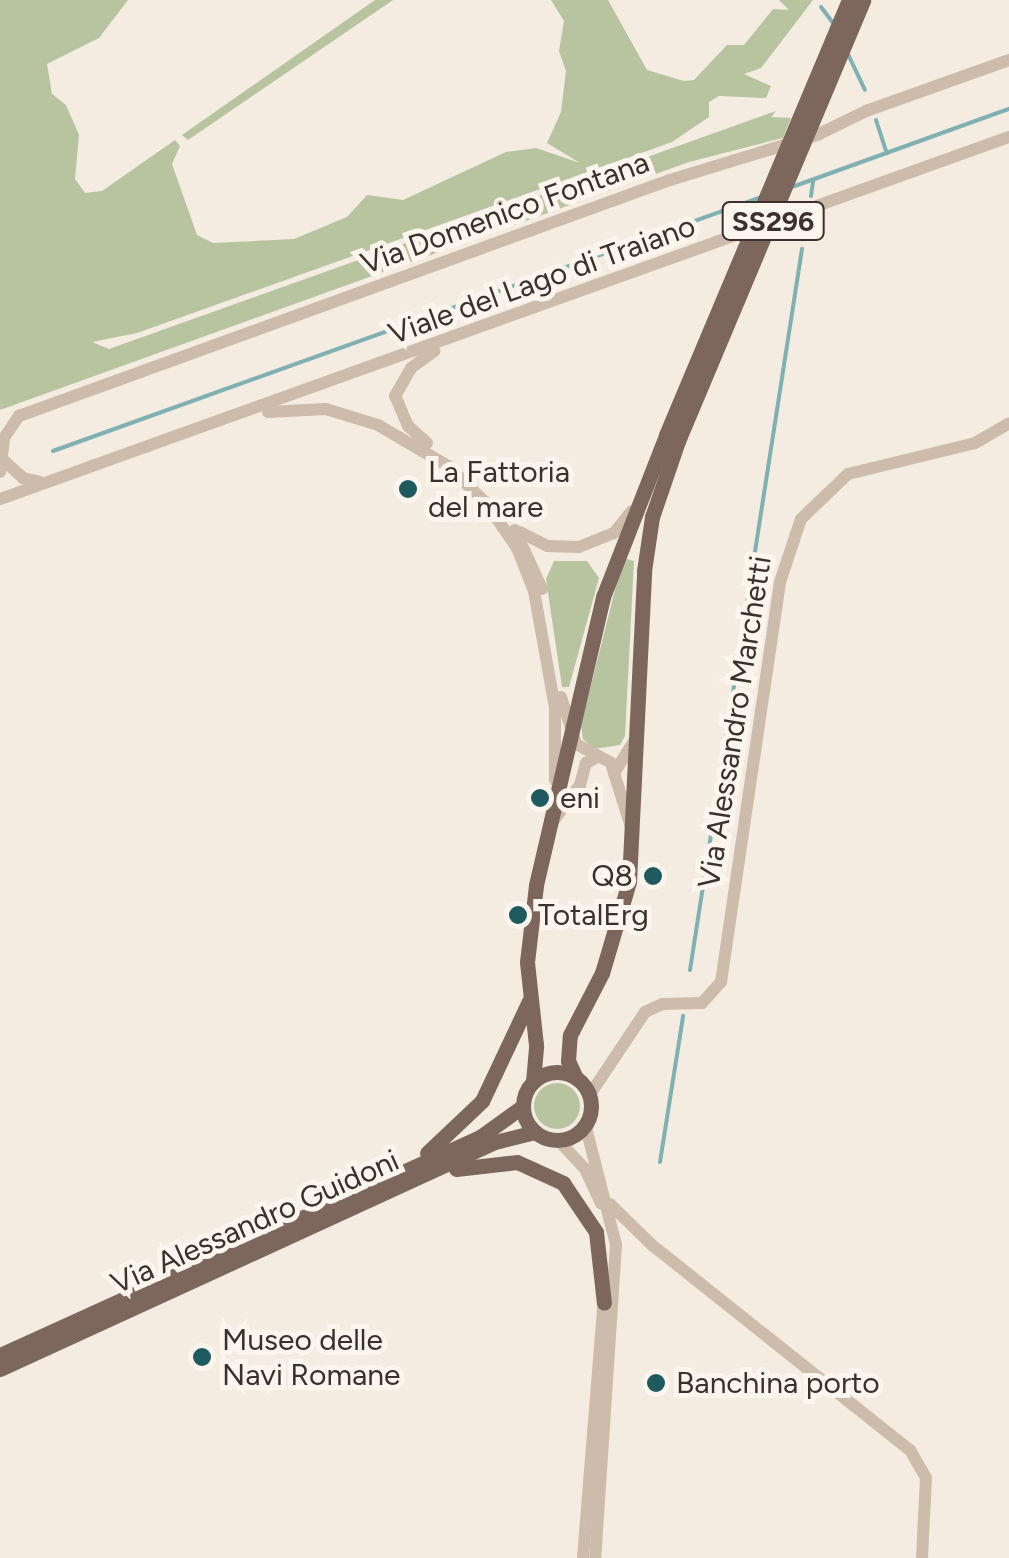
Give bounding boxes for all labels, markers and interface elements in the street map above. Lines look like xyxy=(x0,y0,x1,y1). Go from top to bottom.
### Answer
street label: Via Domenico Fontana xyxy=(356,144,654,282)
road number: SS296 xyxy=(720,198,826,244)
street label: Viale del Lago di Traiano xyxy=(384,208,700,352)
place label: La Fattoria del mare xyxy=(428,454,570,524)
marker: La Fattoria del mare xyxy=(397,478,419,500)
street label: Via Alessandro Marchetti xyxy=(691,553,779,891)
place label: eni xyxy=(560,780,600,816)
marker: eni xyxy=(529,787,551,809)
place label: Q8 xyxy=(591,858,633,894)
marker: Q8 xyxy=(642,865,664,887)
place label: TotalErg xyxy=(538,897,649,933)
marker: TotalErg xyxy=(507,904,529,926)
street label: Via Alessandro Guidoni xyxy=(105,1142,405,1302)
place label: Museo delle Navi Romane xyxy=(222,1322,400,1392)
marker: Museo delle Navi Romane xyxy=(191,1346,213,1368)
place label: Banchina porto xyxy=(676,1365,880,1401)
marker: Banchina porto xyxy=(645,1372,667,1394)

